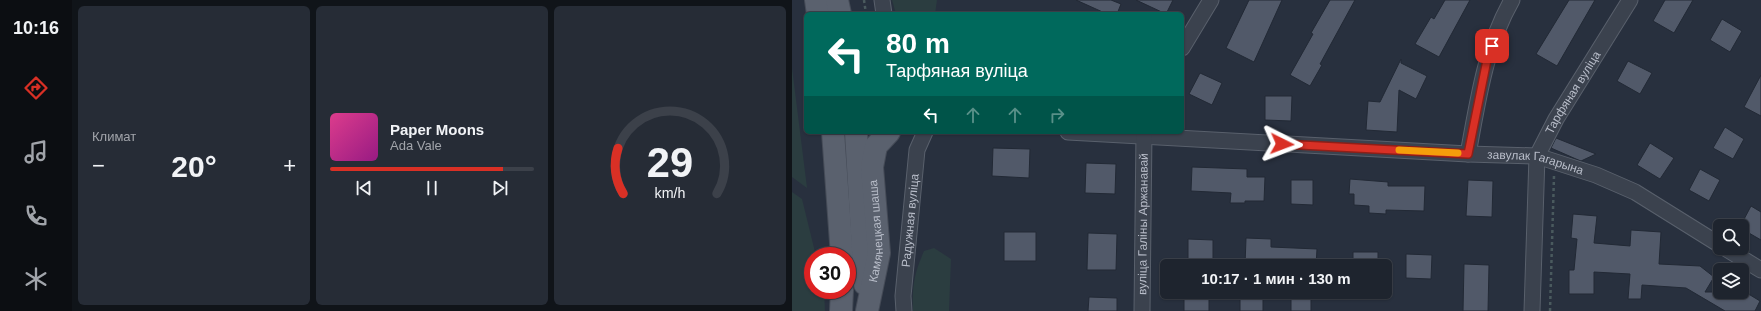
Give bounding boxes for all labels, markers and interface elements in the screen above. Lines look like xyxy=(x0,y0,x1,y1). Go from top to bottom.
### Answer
text: 10:16 xyxy=(13,18,59,38)
icon: left xyxy=(820,28,872,80)
text: 80 m xyxy=(886,28,950,59)
pin xyxy=(1475,29,1509,63)
icon: arrive xyxy=(1481,35,1503,57)
street label: Тарфяная вуліца xyxy=(1542,48,1604,136)
text: Тарфяная вуліца xyxy=(886,61,1028,81)
icon: directions xyxy=(22,74,50,102)
icon: left xyxy=(920,104,942,126)
icon: ahead xyxy=(962,104,984,126)
icon: ahead xyxy=(1004,104,1026,126)
icon: right xyxy=(1046,104,1068,126)
text: Paper Moons xyxy=(390,121,484,138)
position arrow xyxy=(1261,123,1303,165)
text: Климат xyxy=(92,129,136,144)
icon: music xyxy=(22,138,50,166)
text: Ada Vale xyxy=(390,138,442,153)
text: 29 xyxy=(647,138,693,185)
street label: завулак Гагарына xyxy=(1487,148,1586,178)
text: 20° xyxy=(171,150,217,183)
text: − xyxy=(92,153,105,178)
text: + xyxy=(283,153,296,178)
street label: вуліца Галіны Аржанавай xyxy=(1135,153,1151,295)
street label: Радужная вуліца xyxy=(899,173,922,268)
icon: previous xyxy=(353,177,375,199)
icon: pause xyxy=(421,177,443,199)
icon: next xyxy=(489,177,511,199)
street label: Камянецкая шаша xyxy=(866,179,886,284)
text: km/h xyxy=(655,184,686,200)
icon: phone xyxy=(22,202,50,230)
map controls xyxy=(1713,219,1749,299)
button: search xyxy=(1713,219,1749,255)
speed limit sign: 30 xyxy=(804,247,856,299)
button: layers xyxy=(1713,263,1749,299)
icon: climate xyxy=(22,265,50,293)
text: 10:17 · 1 мин · 130 m xyxy=(1201,270,1351,287)

